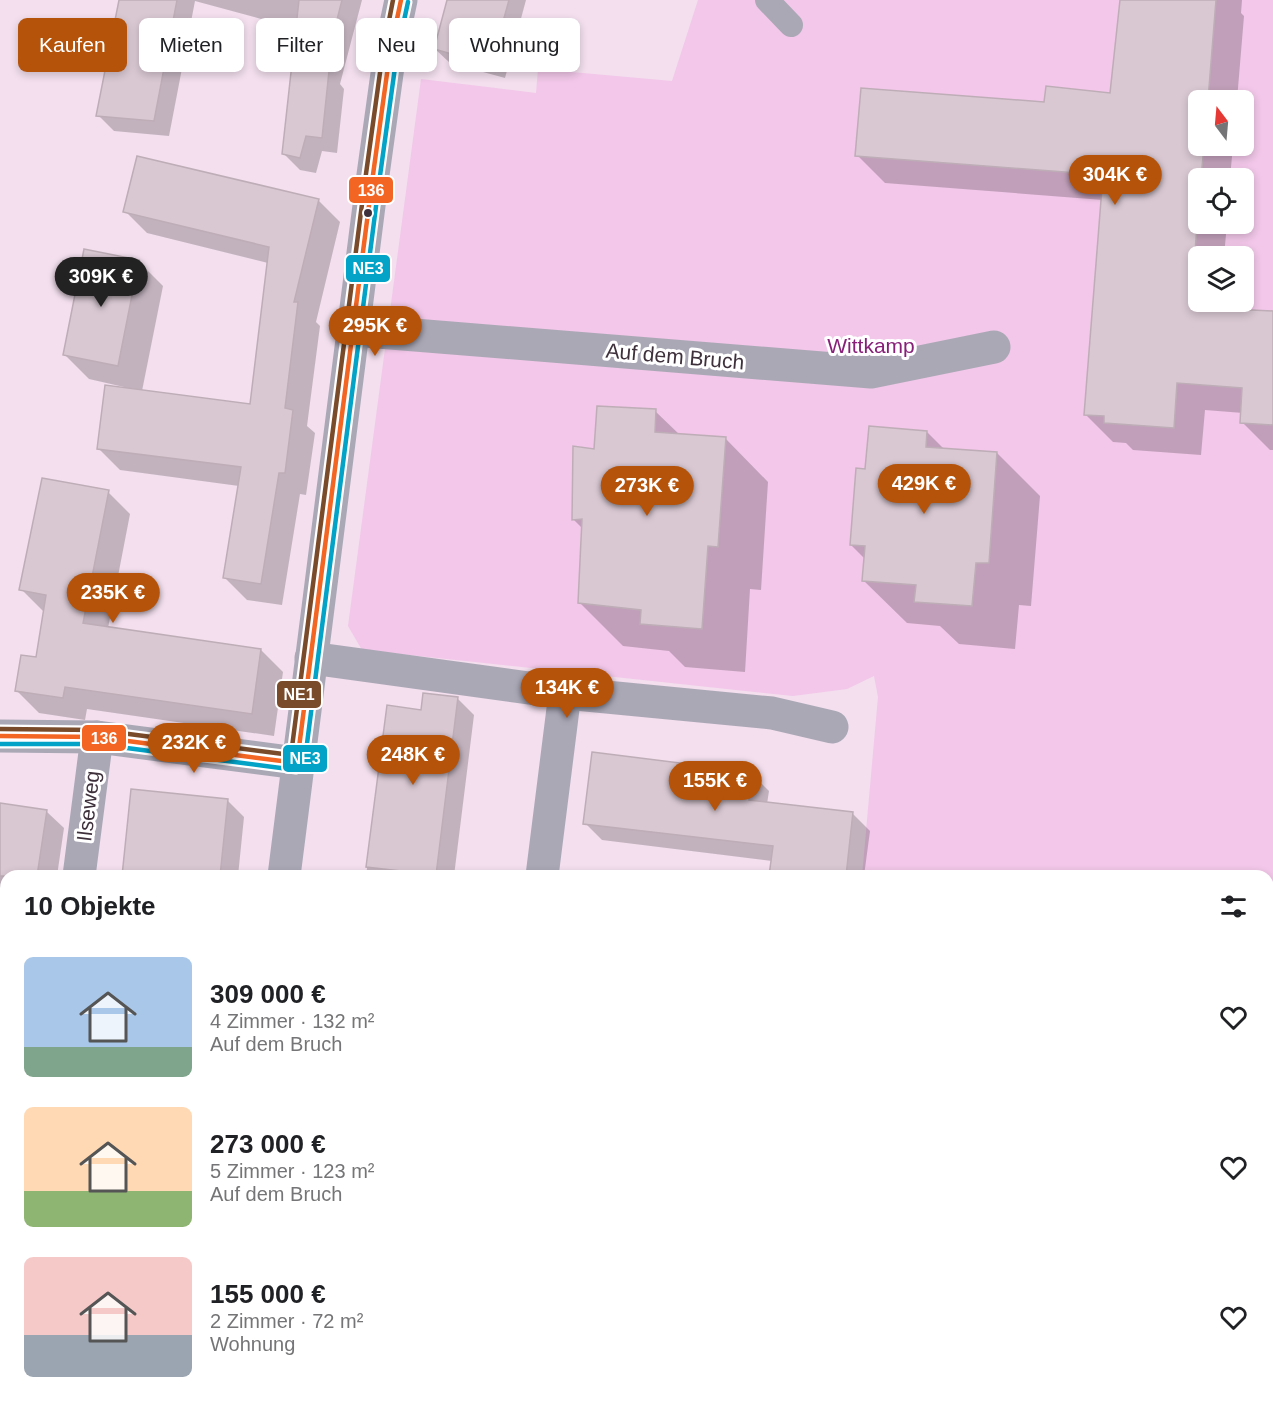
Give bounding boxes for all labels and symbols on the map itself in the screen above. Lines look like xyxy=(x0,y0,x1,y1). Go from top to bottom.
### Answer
north arrow xyxy=(1188,90,1254,156)
pin: 304K € xyxy=(1066,155,1164,206)
line badge: 136 xyxy=(348,176,394,204)
text: 136 xyxy=(358,182,384,199)
unlabelled marker xyxy=(362,207,374,219)
line badge: NE3 xyxy=(345,254,391,283)
pin: 309K € xyxy=(52,257,150,308)
text: NE3 xyxy=(352,260,384,277)
pin: 295K € xyxy=(326,306,424,357)
park label: Wittkamp xyxy=(827,334,915,357)
street label: Auf dem Bruch xyxy=(605,338,745,374)
pin: 429K € xyxy=(875,464,973,515)
pin: 273K € xyxy=(598,466,696,517)
pin: 235K € xyxy=(64,573,162,624)
pin: 134K € xyxy=(518,668,616,719)
line badge: NE1 xyxy=(276,680,322,709)
text: NE1 xyxy=(283,686,315,703)
pin: 232K € xyxy=(145,723,243,774)
line badge: 136 xyxy=(81,724,127,752)
text: 136 xyxy=(91,730,117,747)
pin: 248K € xyxy=(364,735,462,786)
line badge: NE3 xyxy=(282,744,328,773)
text: NE3 xyxy=(289,750,321,767)
pin: 155K € xyxy=(666,761,764,812)
street label: Ilseweg xyxy=(72,769,104,843)

